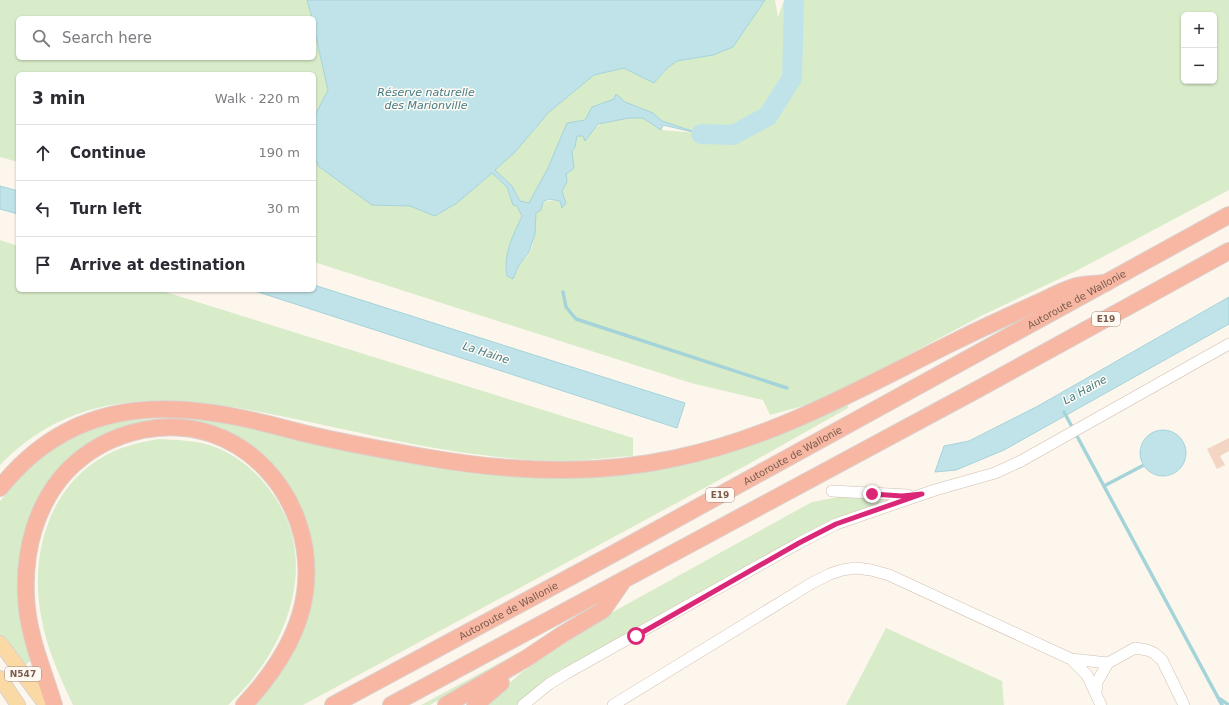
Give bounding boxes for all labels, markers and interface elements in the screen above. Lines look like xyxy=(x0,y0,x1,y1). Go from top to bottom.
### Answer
map controls xyxy=(1181,12,1217,84)
button: + xyxy=(1181,12,1217,48)
search box xyxy=(16,16,316,60)
icon: search xyxy=(30,27,52,49)
text: Search here xyxy=(62,29,152,47)
button: − xyxy=(1181,48,1217,84)
water label: Réserve naturelle des Marionville xyxy=(377,86,475,112)
text: 3 min xyxy=(32,88,85,108)
text: Walk · 220 m xyxy=(215,91,300,106)
icon: ahead xyxy=(32,142,54,164)
text: Continue xyxy=(70,144,146,162)
text: 190 m xyxy=(258,145,300,160)
icon: left xyxy=(32,198,54,220)
text: Turn left xyxy=(70,200,142,218)
text: 30 m xyxy=(267,201,300,216)
icon: arrive xyxy=(32,254,54,276)
text: Arrive at destination xyxy=(70,256,245,274)
street label: Autoroute de Wallonie xyxy=(1025,267,1128,331)
road number: E19 xyxy=(1092,312,1120,326)
water label: La Haine xyxy=(461,339,511,367)
water label: La Haine xyxy=(1061,373,1109,407)
street label: Autoroute de Wallonie xyxy=(741,424,844,487)
route end xyxy=(863,485,881,503)
road number: E19 xyxy=(706,488,734,502)
street label: Autoroute de Wallonie xyxy=(457,579,560,642)
route start xyxy=(627,627,645,645)
road number: N547 xyxy=(5,667,41,681)

